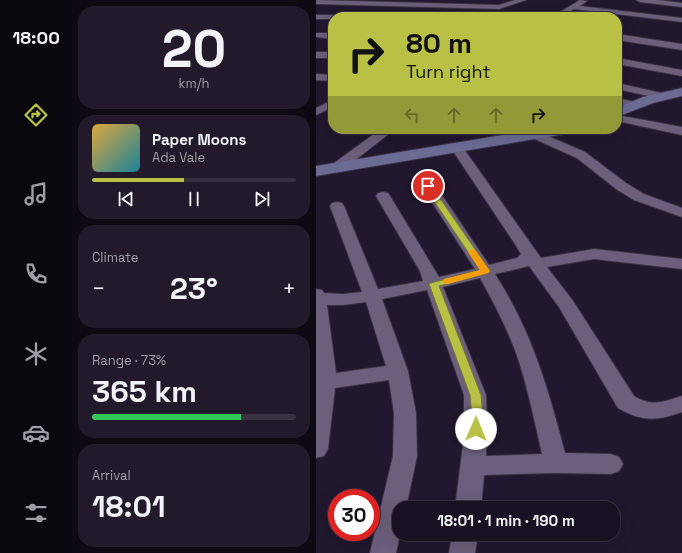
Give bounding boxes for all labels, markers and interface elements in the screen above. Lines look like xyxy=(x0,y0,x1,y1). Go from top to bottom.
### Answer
text: 20 xyxy=(162,16,226,82)
text: 80 m xyxy=(406,25,472,61)
text: 18:00 xyxy=(12,26,60,49)
icon: right xyxy=(340,28,392,80)
text: Turn right xyxy=(406,60,490,83)
text: km/h xyxy=(179,75,209,92)
icon: directions xyxy=(22,101,50,129)
icon: left xyxy=(401,104,423,126)
icon: ahead xyxy=(443,104,465,126)
icon: ahead xyxy=(485,104,507,126)
icon: right xyxy=(527,104,549,126)
text: Paper Moons xyxy=(152,130,246,149)
text: Ada Vale xyxy=(152,149,205,166)
pin xyxy=(411,169,445,203)
icon: arrive xyxy=(417,175,439,197)
icon: music xyxy=(22,180,50,208)
icon: previous xyxy=(115,188,137,210)
icon: pause xyxy=(183,188,205,210)
icon: next xyxy=(251,188,273,210)
text: Climate xyxy=(92,249,138,266)
icon: phone xyxy=(22,260,50,288)
text: 23° xyxy=(170,269,218,308)
text: − xyxy=(92,274,106,302)
text: + xyxy=(282,274,296,302)
icon: climate xyxy=(22,340,50,368)
text: Range · 73% xyxy=(92,352,166,369)
text: 365 km xyxy=(92,372,197,411)
position arrow xyxy=(455,408,497,450)
icon: car xyxy=(22,419,50,447)
text: Arrival xyxy=(92,467,131,484)
text: 18:01 xyxy=(92,487,166,526)
speed limit sign: 30 xyxy=(328,489,380,541)
icon: filters xyxy=(22,499,50,527)
text: 18:01 · 1 min · 190 m xyxy=(437,511,575,530)

